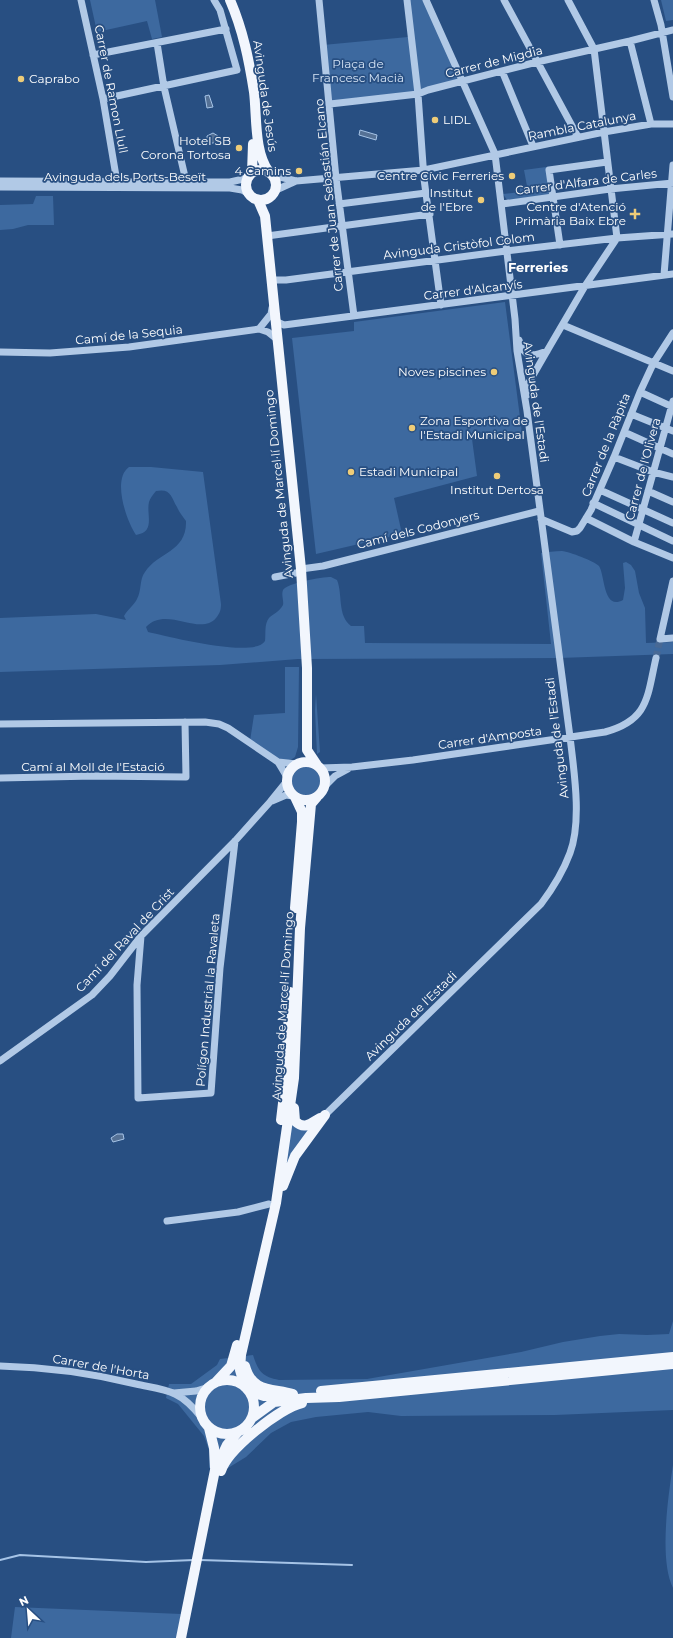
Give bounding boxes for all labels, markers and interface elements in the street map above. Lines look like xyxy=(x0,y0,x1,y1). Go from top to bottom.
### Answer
street label: Carrer de Ramon Llull xyxy=(92,23,131,154)
street label: Avinguda de Jesús xyxy=(250,39,281,153)
street label: Carrer de Migdia xyxy=(444,42,544,81)
park label: Plaça de Francesc Macià xyxy=(312,56,404,85)
place label: Caprabo xyxy=(29,71,80,86)
marker: Caprabo xyxy=(16,74,26,84)
street label: Carrer de Juan Sebastián Elcano xyxy=(311,98,346,292)
street label: Rambla Catalunya xyxy=(527,108,637,143)
place label: LIDL xyxy=(443,112,471,127)
marker: LIDL xyxy=(430,115,440,125)
place label: Hotel SB Corona Tortosa xyxy=(141,133,231,162)
marker: Hotel SB Corona Tortosa xyxy=(234,143,244,153)
place label: 4 Camins xyxy=(235,163,291,178)
street label: Carrer d'Alfara de Carles xyxy=(514,165,658,198)
marker: 4 Camins xyxy=(294,166,304,176)
place label: Centre Cívic Ferreries xyxy=(377,168,504,183)
street label: Avinguda dels Ports-Beseït xyxy=(44,169,206,184)
marker: Centre Cívic Ferreries xyxy=(507,171,517,181)
place label: Institut de l'Ebre xyxy=(421,185,473,214)
marker: Institut de l'Ebre xyxy=(476,195,486,205)
place label: Centre d'Atenció Primària Baix Ebre xyxy=(515,199,626,228)
marker: Centre d'Atenció Primària Baix Ebre xyxy=(629,208,641,220)
street label: Avinguda Cristòfol Colom xyxy=(382,229,535,262)
district label: Ferreries xyxy=(508,259,568,275)
street label: Carrer d'Alcanyís xyxy=(423,276,523,303)
street label: Camí de la Sequia xyxy=(75,321,183,348)
street label: Avinguda de l'Estadi xyxy=(521,341,552,463)
place label: Noves piscines xyxy=(398,364,486,379)
marker: Noves piscines xyxy=(489,367,499,377)
street label: Avinguda de Marcel·lí Domingo xyxy=(261,389,296,579)
street label: Carrer de la Ràpita xyxy=(578,391,633,499)
place label: Zona Esportiva de l'Estadi Municipal xyxy=(420,413,528,442)
street label: Carrer de l'Olivera xyxy=(622,416,663,522)
marker: Zona Esportiva de l'Estadi Municipal xyxy=(407,423,417,433)
place label: Estadi Municipal xyxy=(359,464,458,479)
marker: Estadi Municipal xyxy=(346,467,356,477)
marker: Institut Dertosa xyxy=(492,471,502,481)
place label: Institut Dertosa xyxy=(450,482,544,497)
street label: Camí dels Codonyers xyxy=(355,507,481,552)
street label: Avinguda de l'Estadi xyxy=(542,677,571,799)
street label: Carrer d'Amposta xyxy=(437,723,543,752)
street label: Camí al Moll de l'Estació xyxy=(21,759,165,774)
street label: Camí del Raval de Crist xyxy=(72,884,177,995)
street label: Avinguda de Marcel·lí Domingo xyxy=(268,911,297,1101)
street label: Polígon Industrial la Ravaleta xyxy=(192,913,223,1087)
street label: Avinguda de l'Estadi xyxy=(362,968,460,1063)
street label: Carrer de l'Horta xyxy=(51,1351,151,1382)
north arrow xyxy=(8,1590,48,1630)
text: N xyxy=(17,1593,31,1609)

